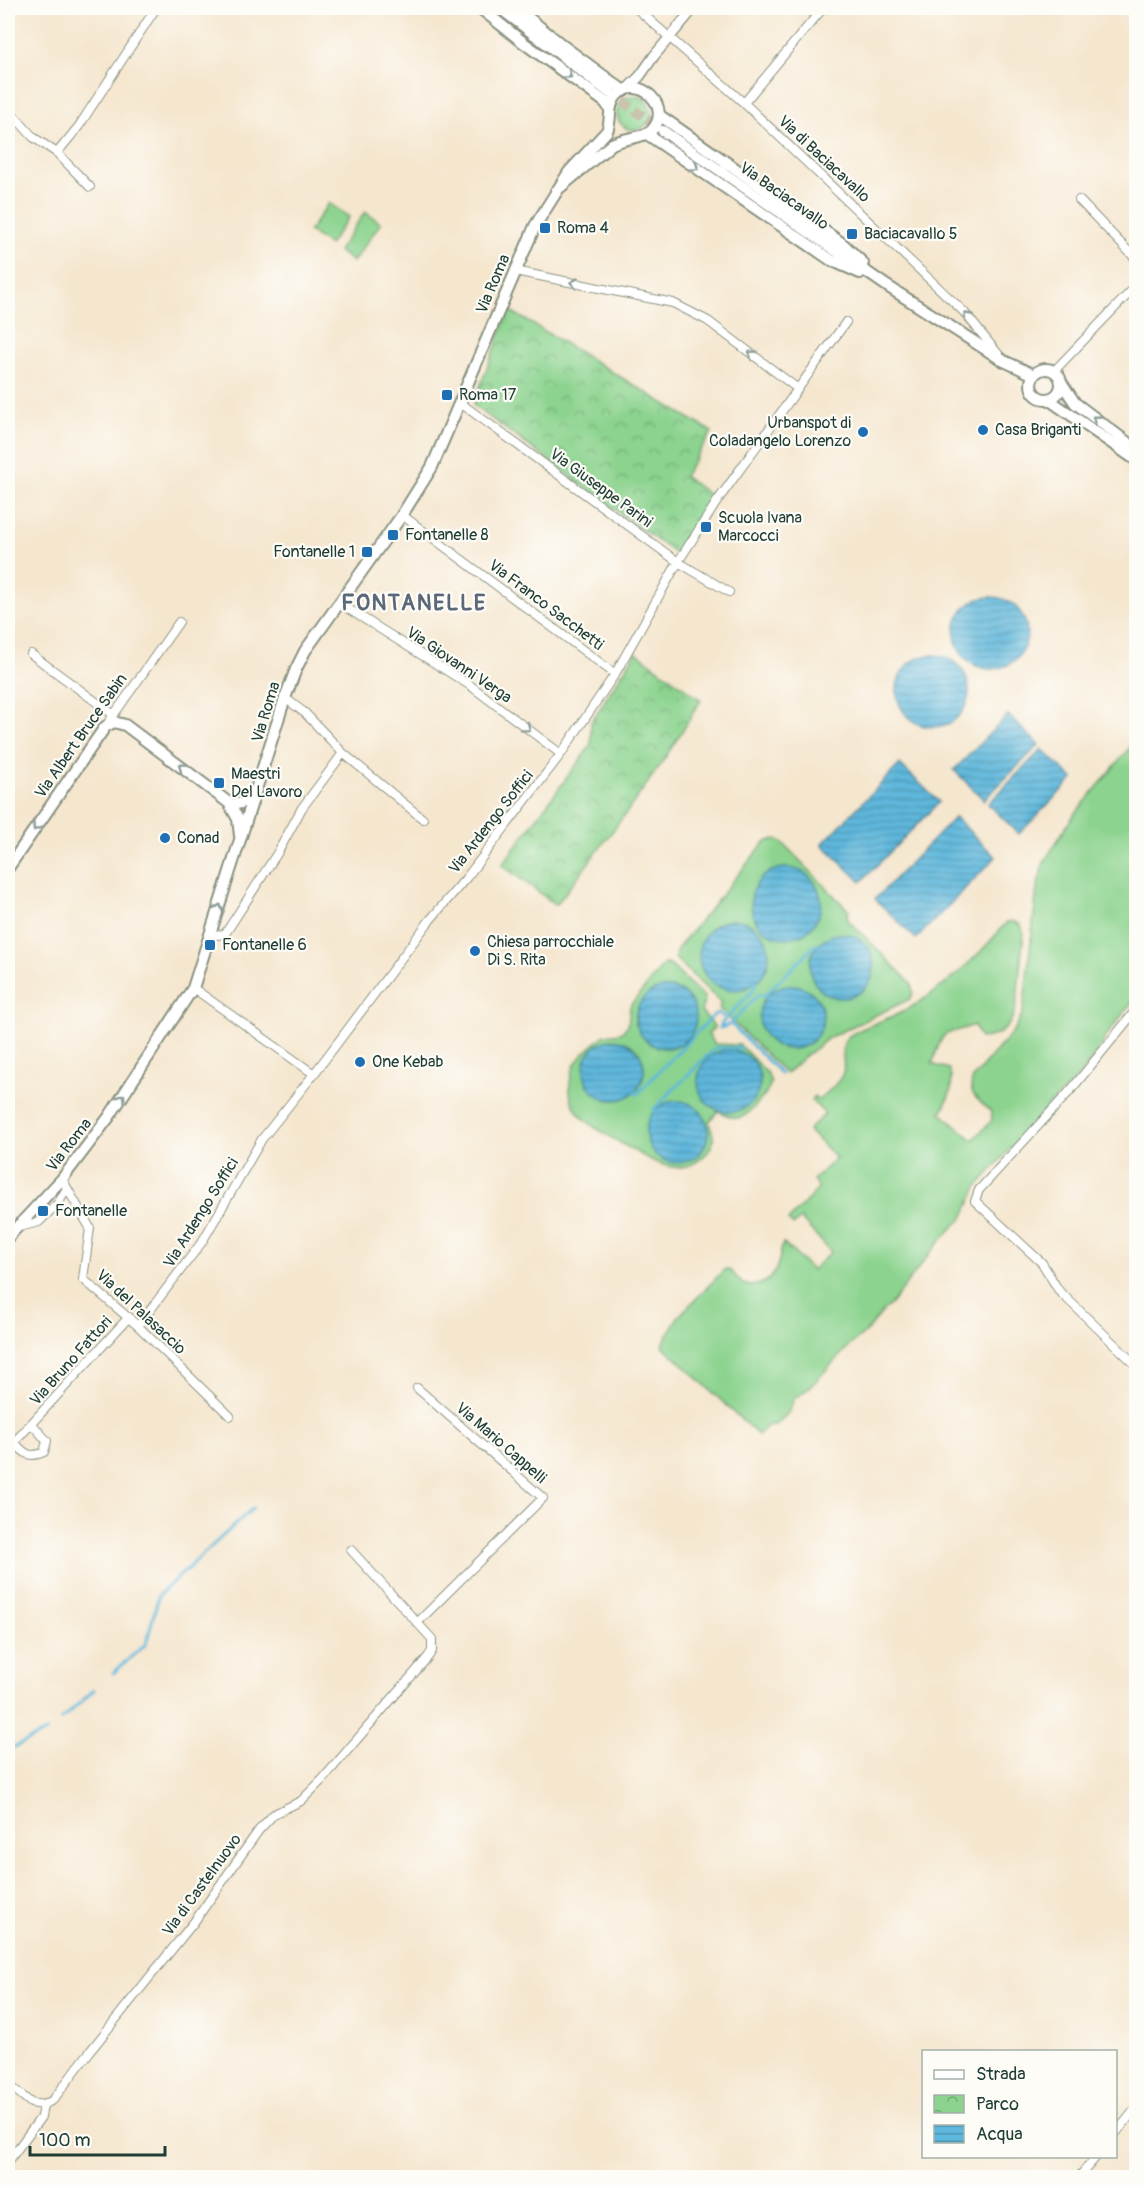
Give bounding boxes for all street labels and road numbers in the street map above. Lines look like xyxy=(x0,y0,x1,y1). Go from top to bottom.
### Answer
street label: Via di Baciacavallo xyxy=(774,111,875,207)
street label: Via Baciacavallo xyxy=(735,158,833,234)
street label: Via Roma xyxy=(472,251,514,317)
street label: Via Giuseppe Parini xyxy=(546,444,656,532)
street label: Via Franco Sacchetti xyxy=(484,555,608,655)
street label: Via Giovanni Verga xyxy=(403,622,515,708)
street label: Via Albert Bruce Sabin xyxy=(30,670,132,802)
street label: Via Roma xyxy=(247,679,285,745)
street label: Via Ardengo Soffici xyxy=(444,766,538,878)
street label: Via Roma xyxy=(42,1114,96,1176)
street label: Via Ardengo Soffici xyxy=(159,1154,243,1272)
street label: Via del Palasaccio xyxy=(92,1265,190,1359)
street label: Via Bruno Fattori xyxy=(26,1312,116,1410)
street label: Via Mario Cappelli xyxy=(452,1398,551,1488)
street label: Via di Castelnuovo xyxy=(158,1830,246,1940)

